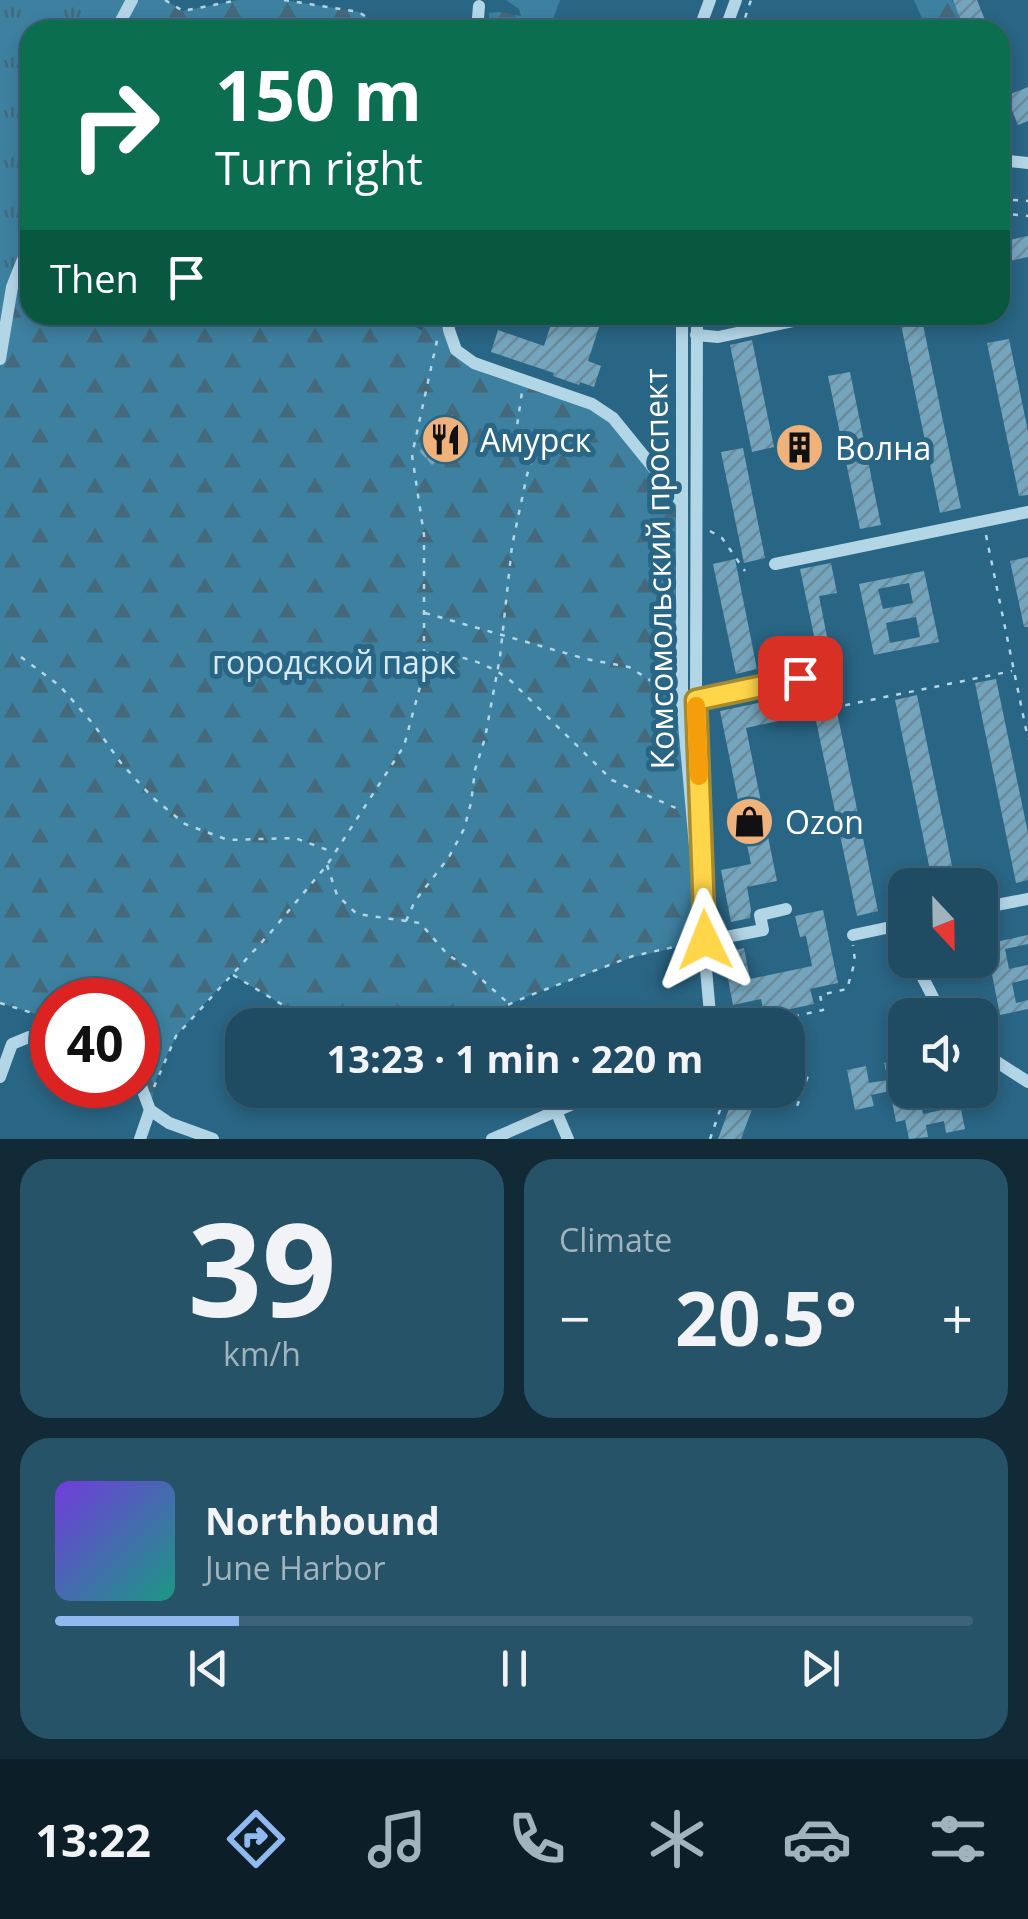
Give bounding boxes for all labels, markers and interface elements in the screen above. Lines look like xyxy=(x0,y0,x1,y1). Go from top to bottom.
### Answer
text: 150 m xyxy=(215,46,422,142)
icon: right xyxy=(50,60,180,190)
text: Turn right xyxy=(215,137,423,198)
icon: arrive xyxy=(159,250,214,305)
text: Then xyxy=(50,252,139,304)
street label: Комсомольский проспект xyxy=(633,368,683,770)
restaurant icon: Амурск xyxy=(419,413,471,465)
place label: Амурск xyxy=(480,418,592,461)
building icon: Волна xyxy=(774,421,826,473)
place label: Волна xyxy=(835,426,931,469)
pin xyxy=(758,636,843,721)
park label: городской парк xyxy=(212,640,456,683)
icon: arrive xyxy=(773,651,828,706)
shop icon: Ozon xyxy=(724,795,776,847)
place label: Ozon xyxy=(785,800,864,843)
north arrow xyxy=(888,868,998,978)
map controls xyxy=(888,868,998,1108)
position arrow xyxy=(653,888,757,992)
speed limit sign: 40 xyxy=(30,978,160,1108)
button: sound xyxy=(888,998,998,1108)
text: 13:23 · 1 min · 220 m xyxy=(327,1032,703,1084)
text: 39 xyxy=(188,1178,336,1355)
text: Climate xyxy=(559,1218,672,1261)
text: 20.5° xyxy=(675,1266,857,1368)
text: − xyxy=(559,1280,590,1355)
text: + xyxy=(942,1280,973,1355)
text: km/h xyxy=(223,1332,301,1375)
text: Northbound xyxy=(205,1494,440,1546)
text: June Harbor xyxy=(205,1546,385,1589)
icon: previous xyxy=(181,1641,236,1696)
icon: pause xyxy=(487,1641,542,1696)
icon: next xyxy=(793,1641,848,1696)
icon: directions xyxy=(221,1804,291,1874)
icon: music xyxy=(362,1804,432,1874)
icon: phone xyxy=(502,1804,572,1874)
icon: climate xyxy=(642,1804,712,1874)
icon: car xyxy=(782,1804,852,1874)
icon: filters xyxy=(923,1804,993,1874)
text: 13:22 xyxy=(35,1809,151,1870)

